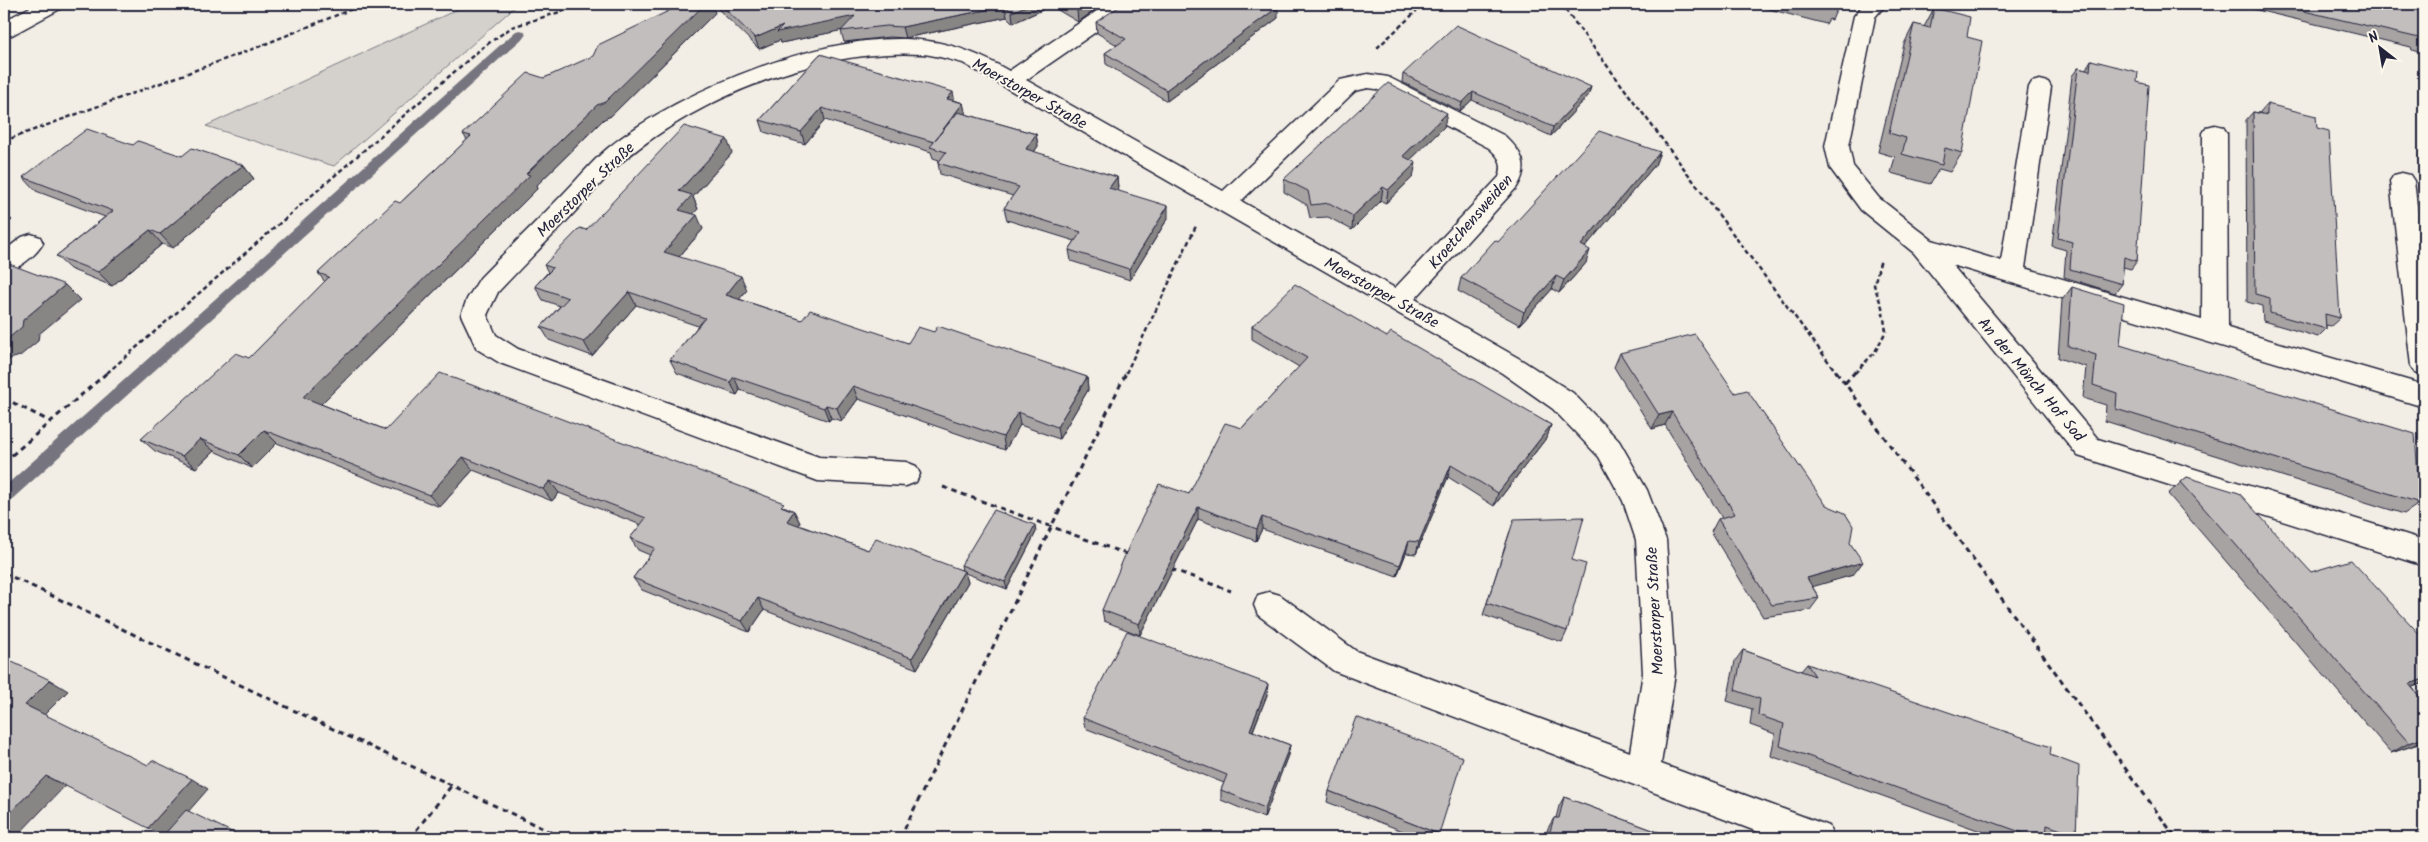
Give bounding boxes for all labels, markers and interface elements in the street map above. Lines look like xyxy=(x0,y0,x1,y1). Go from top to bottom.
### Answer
north arrow xyxy=(2356,22,2406,72)
text: N xyxy=(2364,26,2383,49)
street label: Moerstorper Straße xyxy=(967,52,1092,136)
street label: Moerstorper Straße xyxy=(531,136,641,244)
street label: Kroetchensweiden xyxy=(1423,169,1520,275)
street label: Moerstorper Straße xyxy=(1319,251,1444,335)
street label: An der Mönch Hof Sod xyxy=(1971,312,2091,449)
street label: Moerstorper Straße xyxy=(1640,546,1671,676)

